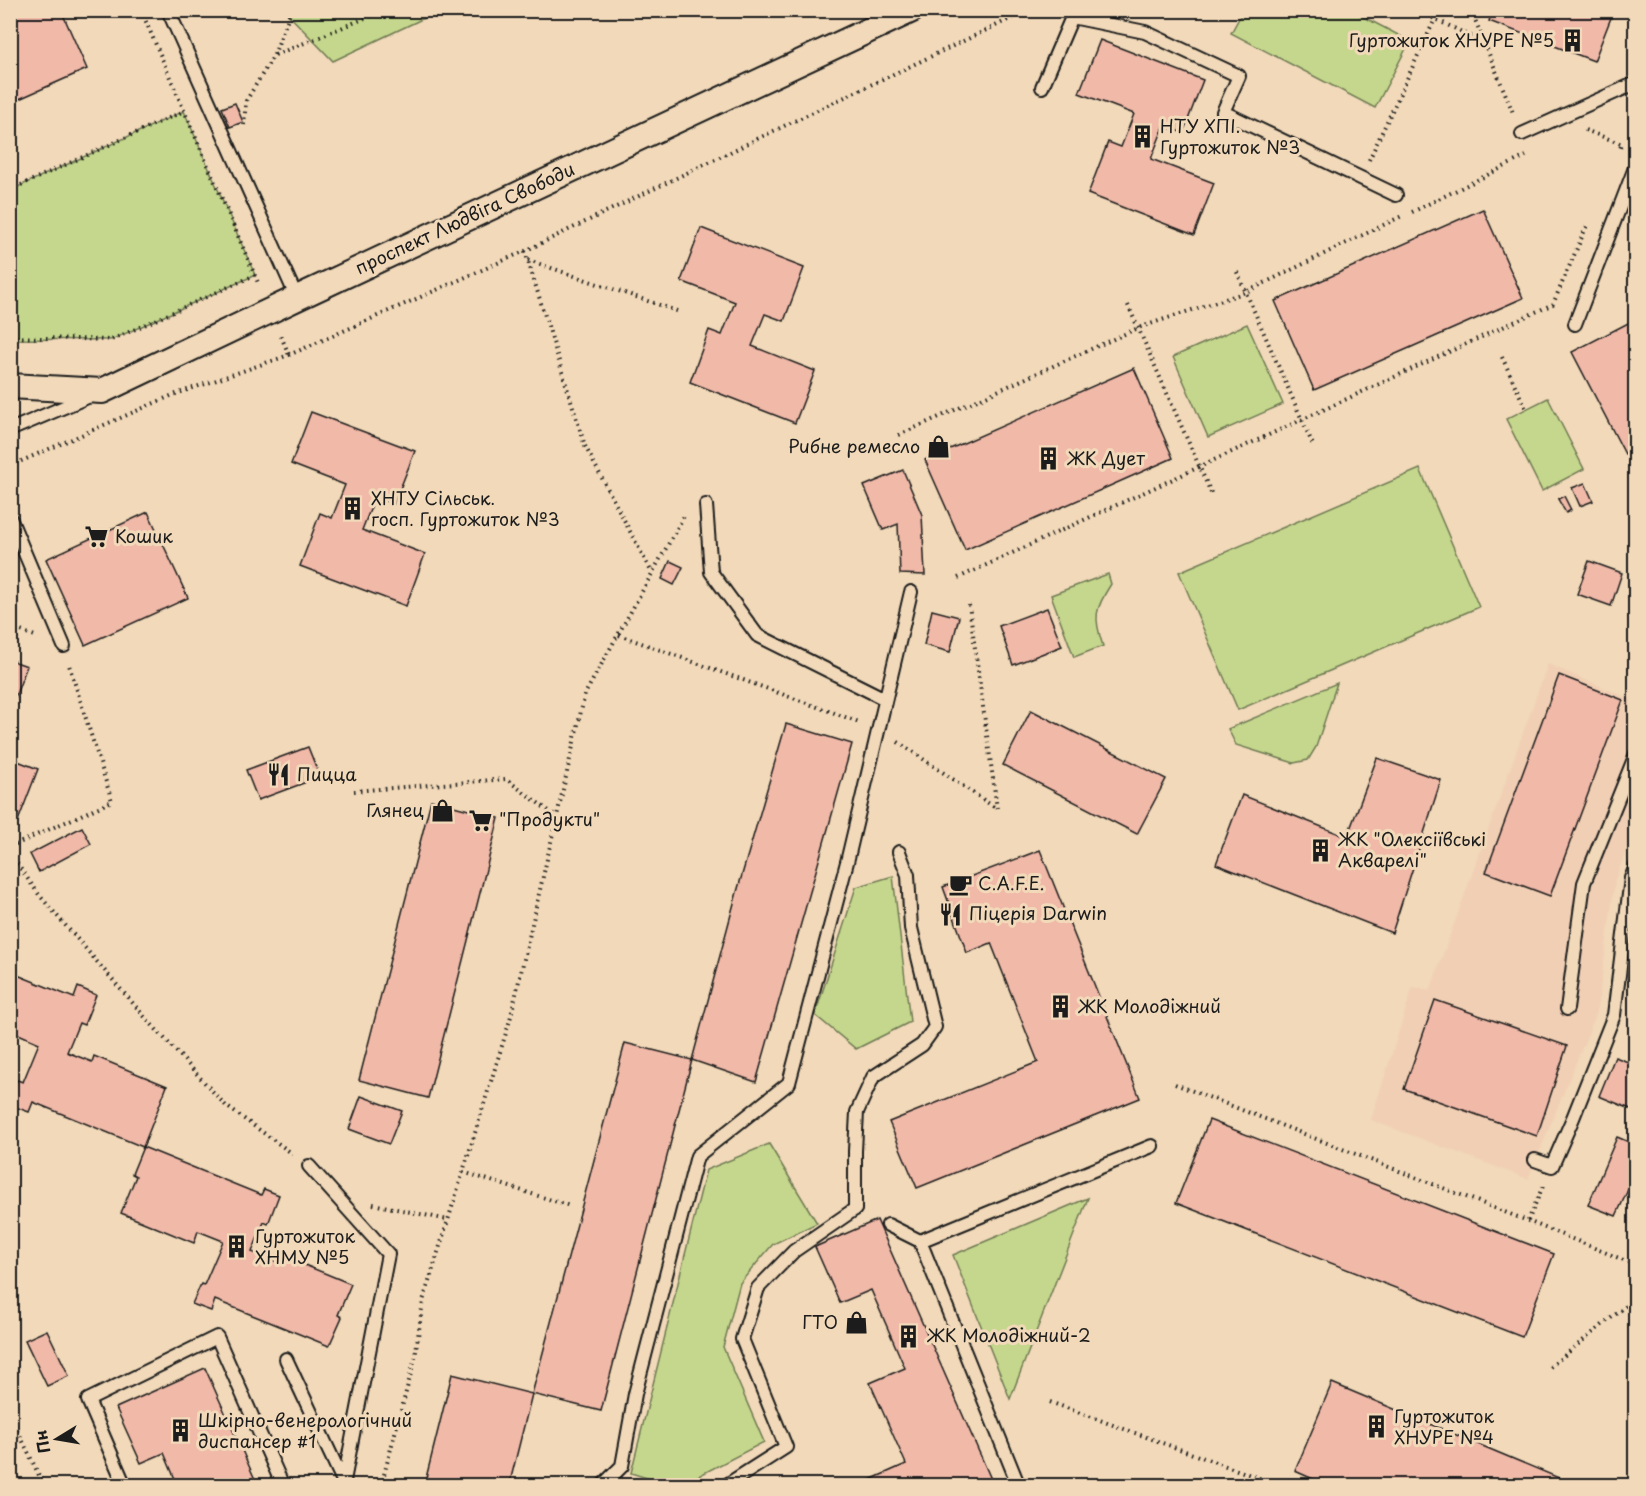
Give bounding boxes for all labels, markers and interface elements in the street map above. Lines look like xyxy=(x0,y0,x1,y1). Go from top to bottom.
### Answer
place label: Гуртожиток ХНУРЕ №5 xyxy=(1349,26,1554,53)
building icon: Гуртожиток ХНУРЕ №5 xyxy=(1559,28,1585,54)
place label: НТУ ХПІ. Гуртожиток №3 xyxy=(1160,112,1300,160)
building icon: НТУ ХПІ. Гуртожиток №3 xyxy=(1129,124,1155,150)
street label: проспект Людвіга Свободи xyxy=(350,155,579,280)
place label: Рибне ремесло xyxy=(788,432,920,459)
shop icon: Рибне ремесло xyxy=(925,434,951,460)
place label: ЖК Дует xyxy=(1067,444,1145,471)
building icon: ЖК Дует xyxy=(1036,446,1062,472)
place label: ХНТУ Сільськ. госп. Гуртожиток №3 xyxy=(371,484,560,532)
building icon: ХНТУ Сільськ. госп. Гуртожиток №3 xyxy=(340,496,366,522)
place label: Кошик xyxy=(115,522,173,549)
supermarket icon: Кошик xyxy=(84,524,110,550)
place label: Пицца xyxy=(297,760,357,787)
restaurant icon: Пицца xyxy=(266,762,292,788)
place label: Глянец xyxy=(366,796,424,823)
shop icon: Глянец xyxy=(429,798,455,824)
place label: "Продукти" xyxy=(499,805,600,832)
supermarket icon: "Продукти" xyxy=(468,807,494,833)
place label: ЖК "Олексіївські Акварелі" xyxy=(1337,825,1486,873)
building icon: ЖК "Олексіївські Акварелі" xyxy=(1307,837,1333,863)
place label: C.A.F.E. xyxy=(978,869,1045,896)
cafe icon: C.A.F.E. xyxy=(947,871,973,897)
place label: Піцерія Darwin xyxy=(969,899,1107,926)
restaurant icon: Піцерія Darwin xyxy=(938,901,964,927)
place label: ЖК Молодіжний xyxy=(1078,992,1221,1019)
building icon: ЖК Молодіжний xyxy=(1047,994,1073,1020)
place label: Гуртожиток ХНМУ №5 xyxy=(255,1222,355,1270)
building icon: Гуртожиток ХНМУ №5 xyxy=(224,1234,250,1260)
place label: ГТО xyxy=(802,1308,838,1335)
shop icon: ГТО xyxy=(843,1310,869,1336)
place label: ЖК Молодіжний-2 xyxy=(927,1321,1091,1348)
building icon: ЖК Молодіжний-2 xyxy=(896,1323,922,1349)
place label: Гуртожиток ХНУРЕ №4 xyxy=(1394,1402,1494,1450)
place label: Шкірно-венерологічний диспансер #1 xyxy=(198,1406,412,1454)
north arrow xyxy=(27,1409,87,1469)
building icon: Гуртожиток ХНУРЕ №4 xyxy=(1363,1414,1389,1440)
building icon: Шкірно-венерологічний диспансер #1 xyxy=(167,1418,193,1444)
text: Пн xyxy=(27,1428,55,1456)

